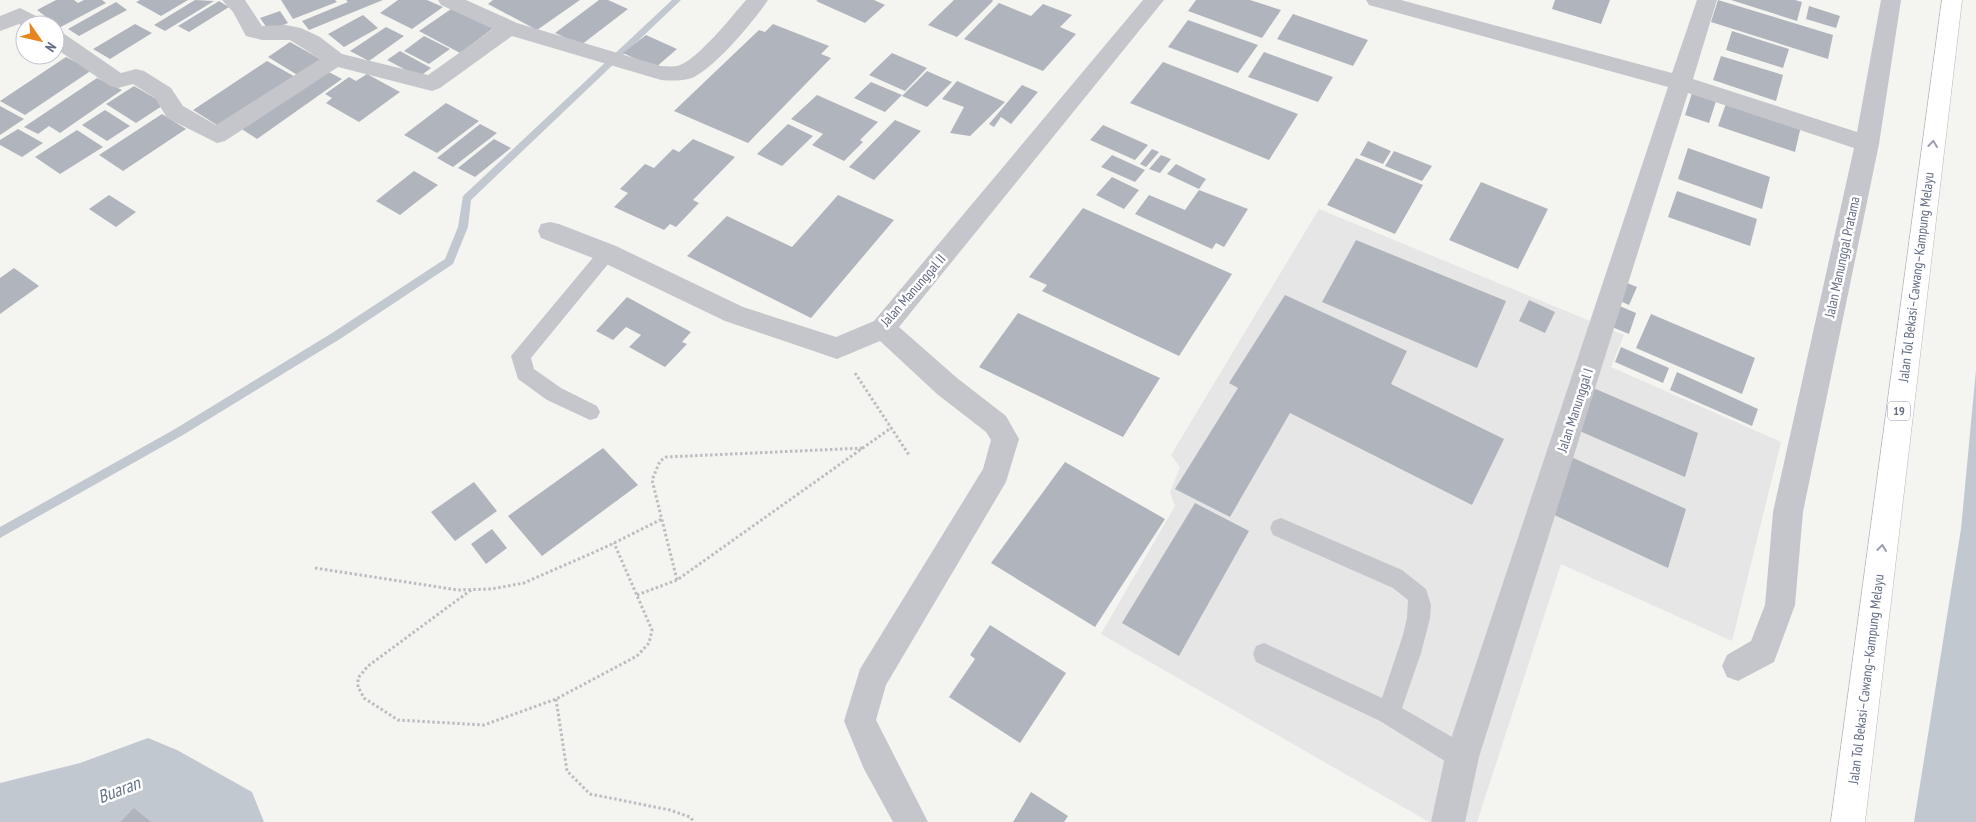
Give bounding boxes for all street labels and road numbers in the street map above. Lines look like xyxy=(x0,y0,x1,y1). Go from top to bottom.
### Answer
street label: Jalan Tol Bekasi–Cawang–Kampung Melayu xyxy=(1894,171,1938,384)
street label: Jalan Manunggal Pratama xyxy=(1820,195,1864,320)
street label: Jalan Manunggal II xyxy=(876,250,949,331)
street label: Jalan Manunggal I xyxy=(1553,366,1597,455)
road number: 19 xyxy=(1888,402,1910,421)
street label: Jalan Tol Bekasi–Cawang–Kampung Melayu xyxy=(1844,573,1888,786)

